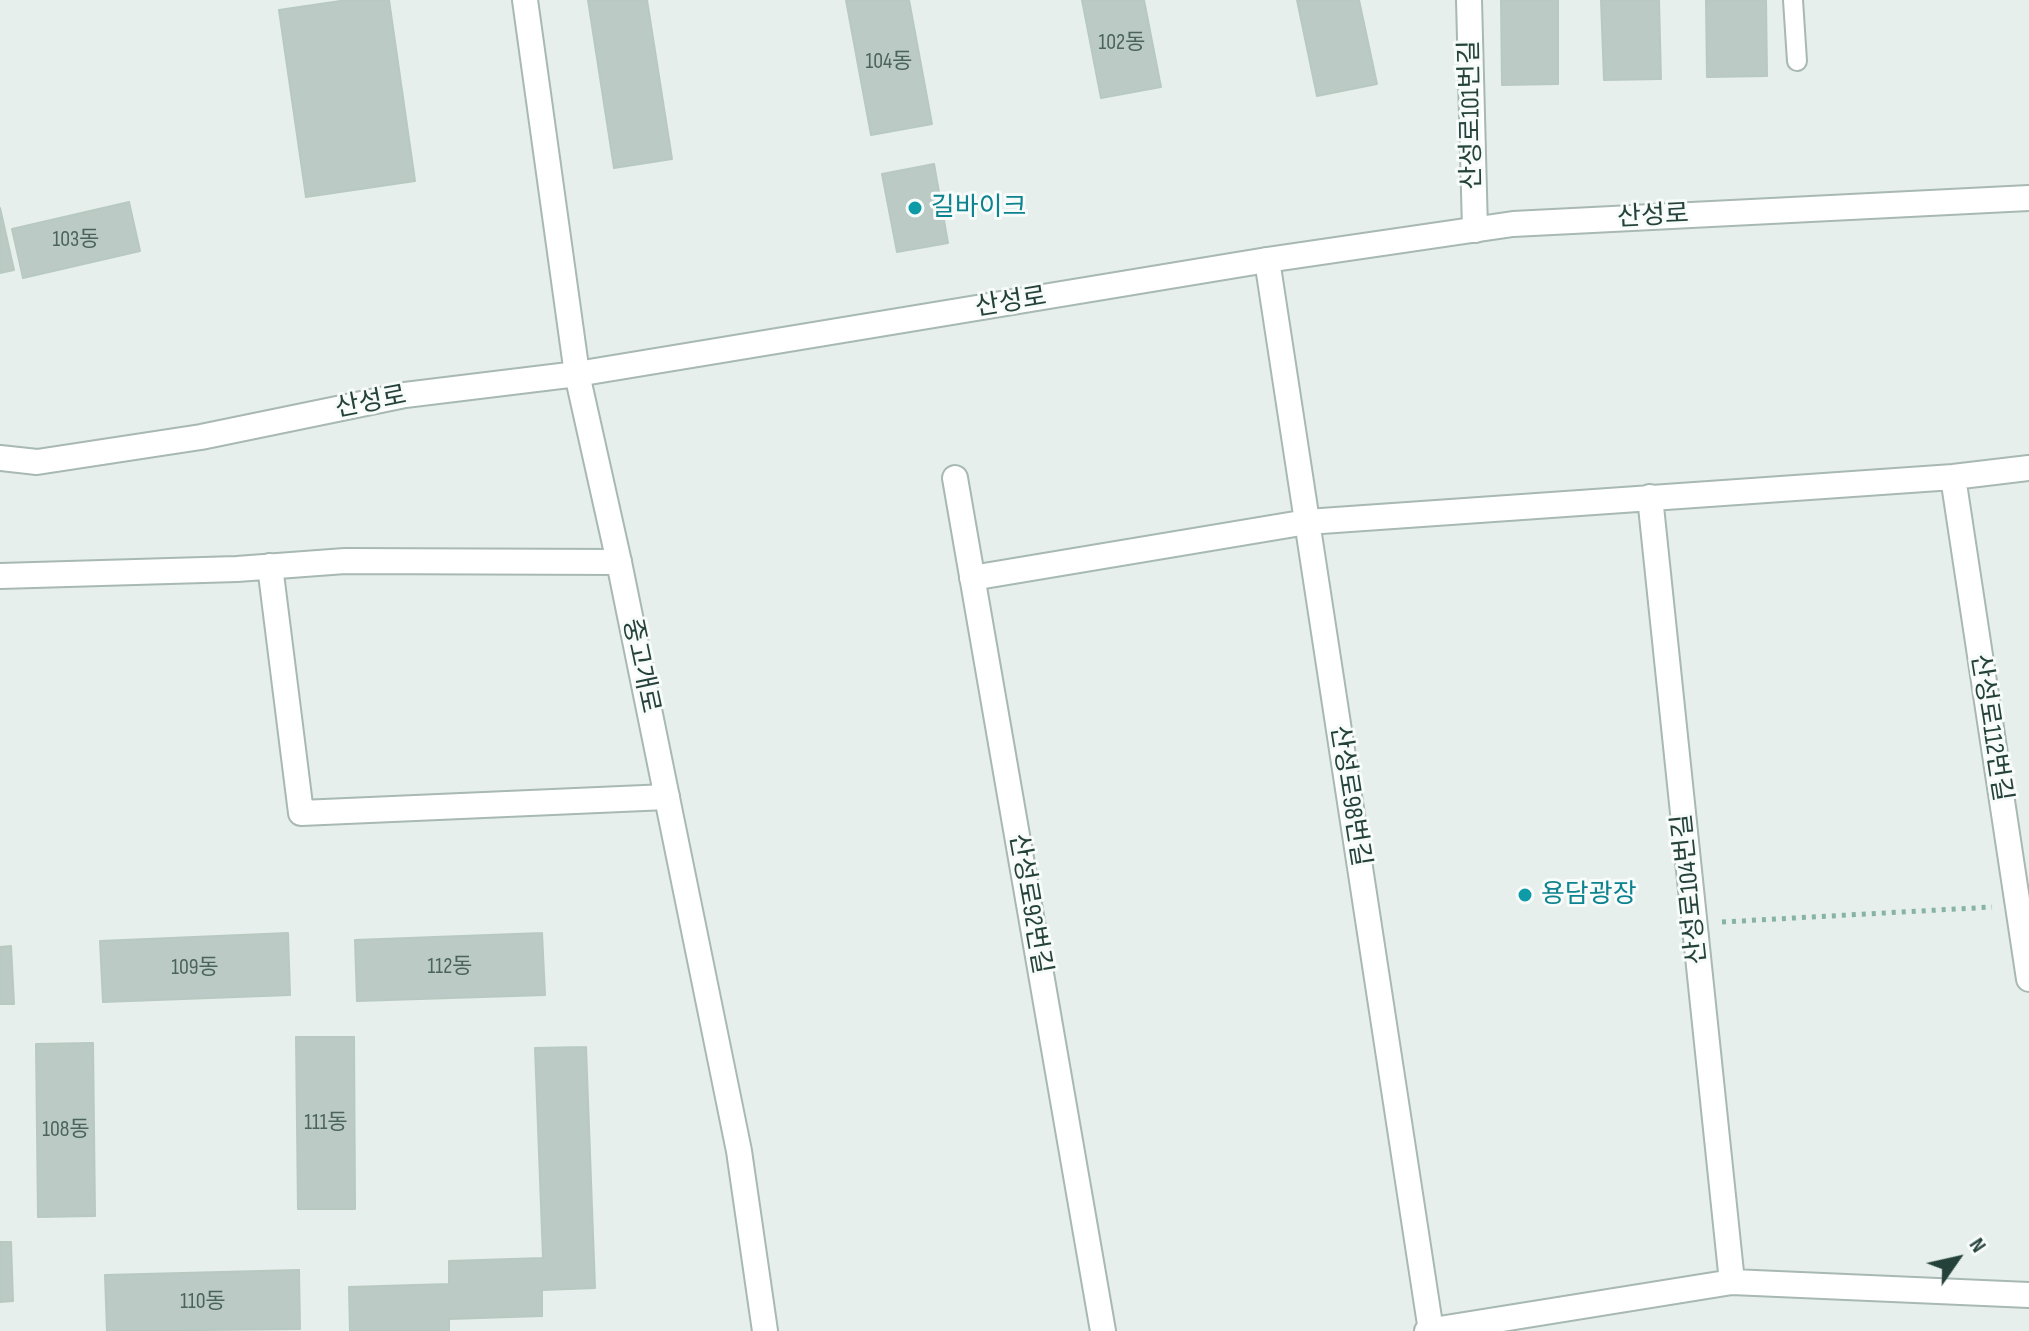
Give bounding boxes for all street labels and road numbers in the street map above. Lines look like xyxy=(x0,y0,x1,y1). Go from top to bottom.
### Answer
street label: 산성로101번길 xyxy=(1455,40,1489,190)
street label: 산성로 xyxy=(1616,200,1690,234)
street label: 산성로 xyxy=(973,282,1049,324)
street label: 산성로 xyxy=(333,381,409,425)
street label: 중고개로 xyxy=(615,616,665,716)
street label: 산성로112번길 xyxy=(1963,652,2017,804)
street label: 산성로98번길 xyxy=(1322,723,1376,869)
street label: 산성로104번길 xyxy=(1668,812,1714,966)
street label: 산성로92번길 xyxy=(1001,831,1057,977)

